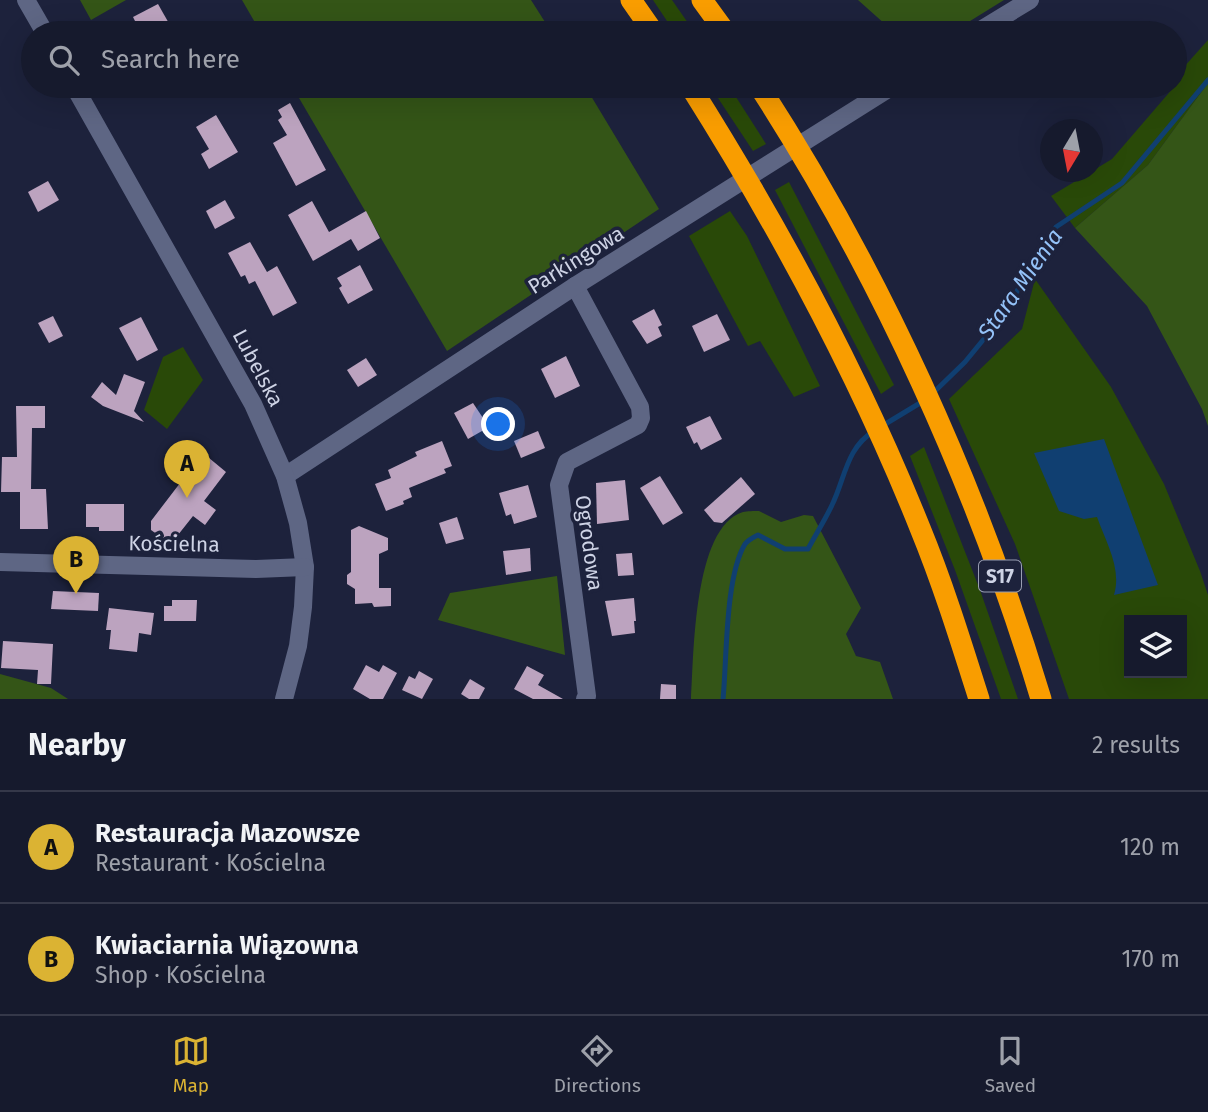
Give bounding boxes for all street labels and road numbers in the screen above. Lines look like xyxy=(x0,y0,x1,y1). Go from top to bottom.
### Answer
street label: Parkingowa xyxy=(523,220,629,300)
street label: Lubelska xyxy=(227,325,289,411)
street label: Ogrodowa xyxy=(569,494,609,592)
street label: Kościelna xyxy=(128,530,220,558)
road number: S17 xyxy=(979,561,1021,592)

